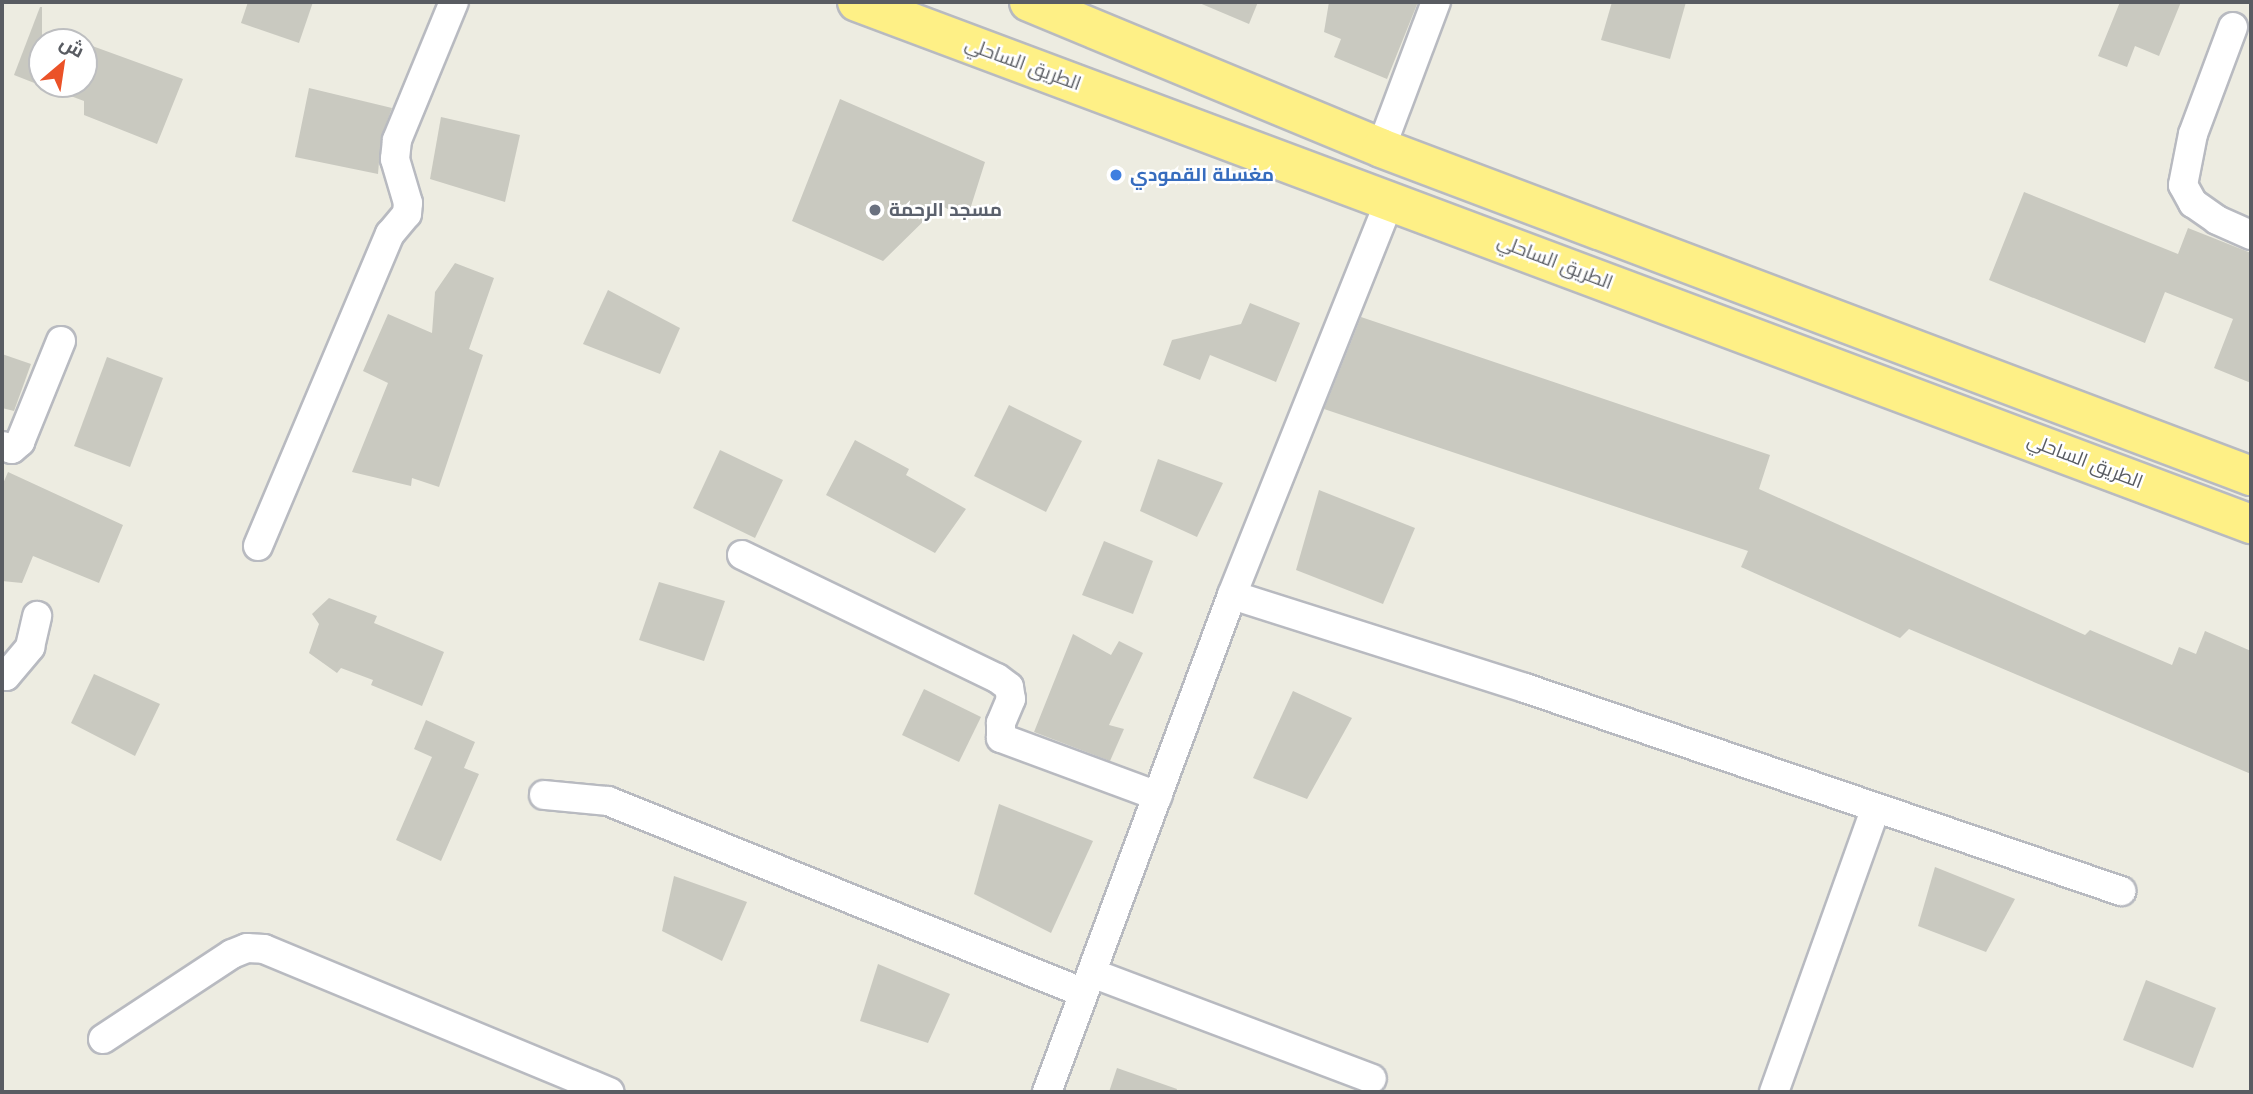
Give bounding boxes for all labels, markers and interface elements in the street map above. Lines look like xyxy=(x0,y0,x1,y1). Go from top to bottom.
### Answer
north arrow xyxy=(28,28,98,98)
text: ش xyxy=(56,30,89,63)
street label: الطريق الساحلي xyxy=(962,32,1084,96)
place label: مغسلة القمودي xyxy=(1130,164,1274,186)
marker: مغسلة القمودي xyxy=(1108,167,1124,183)
place label: مسجد الرحمة xyxy=(889,199,1002,221)
marker: مسجد الرحمة xyxy=(867,202,883,218)
street label: الطريق الساحلي xyxy=(1494,230,1616,294)
street label: الطريق الساحلي xyxy=(2024,429,2146,493)

